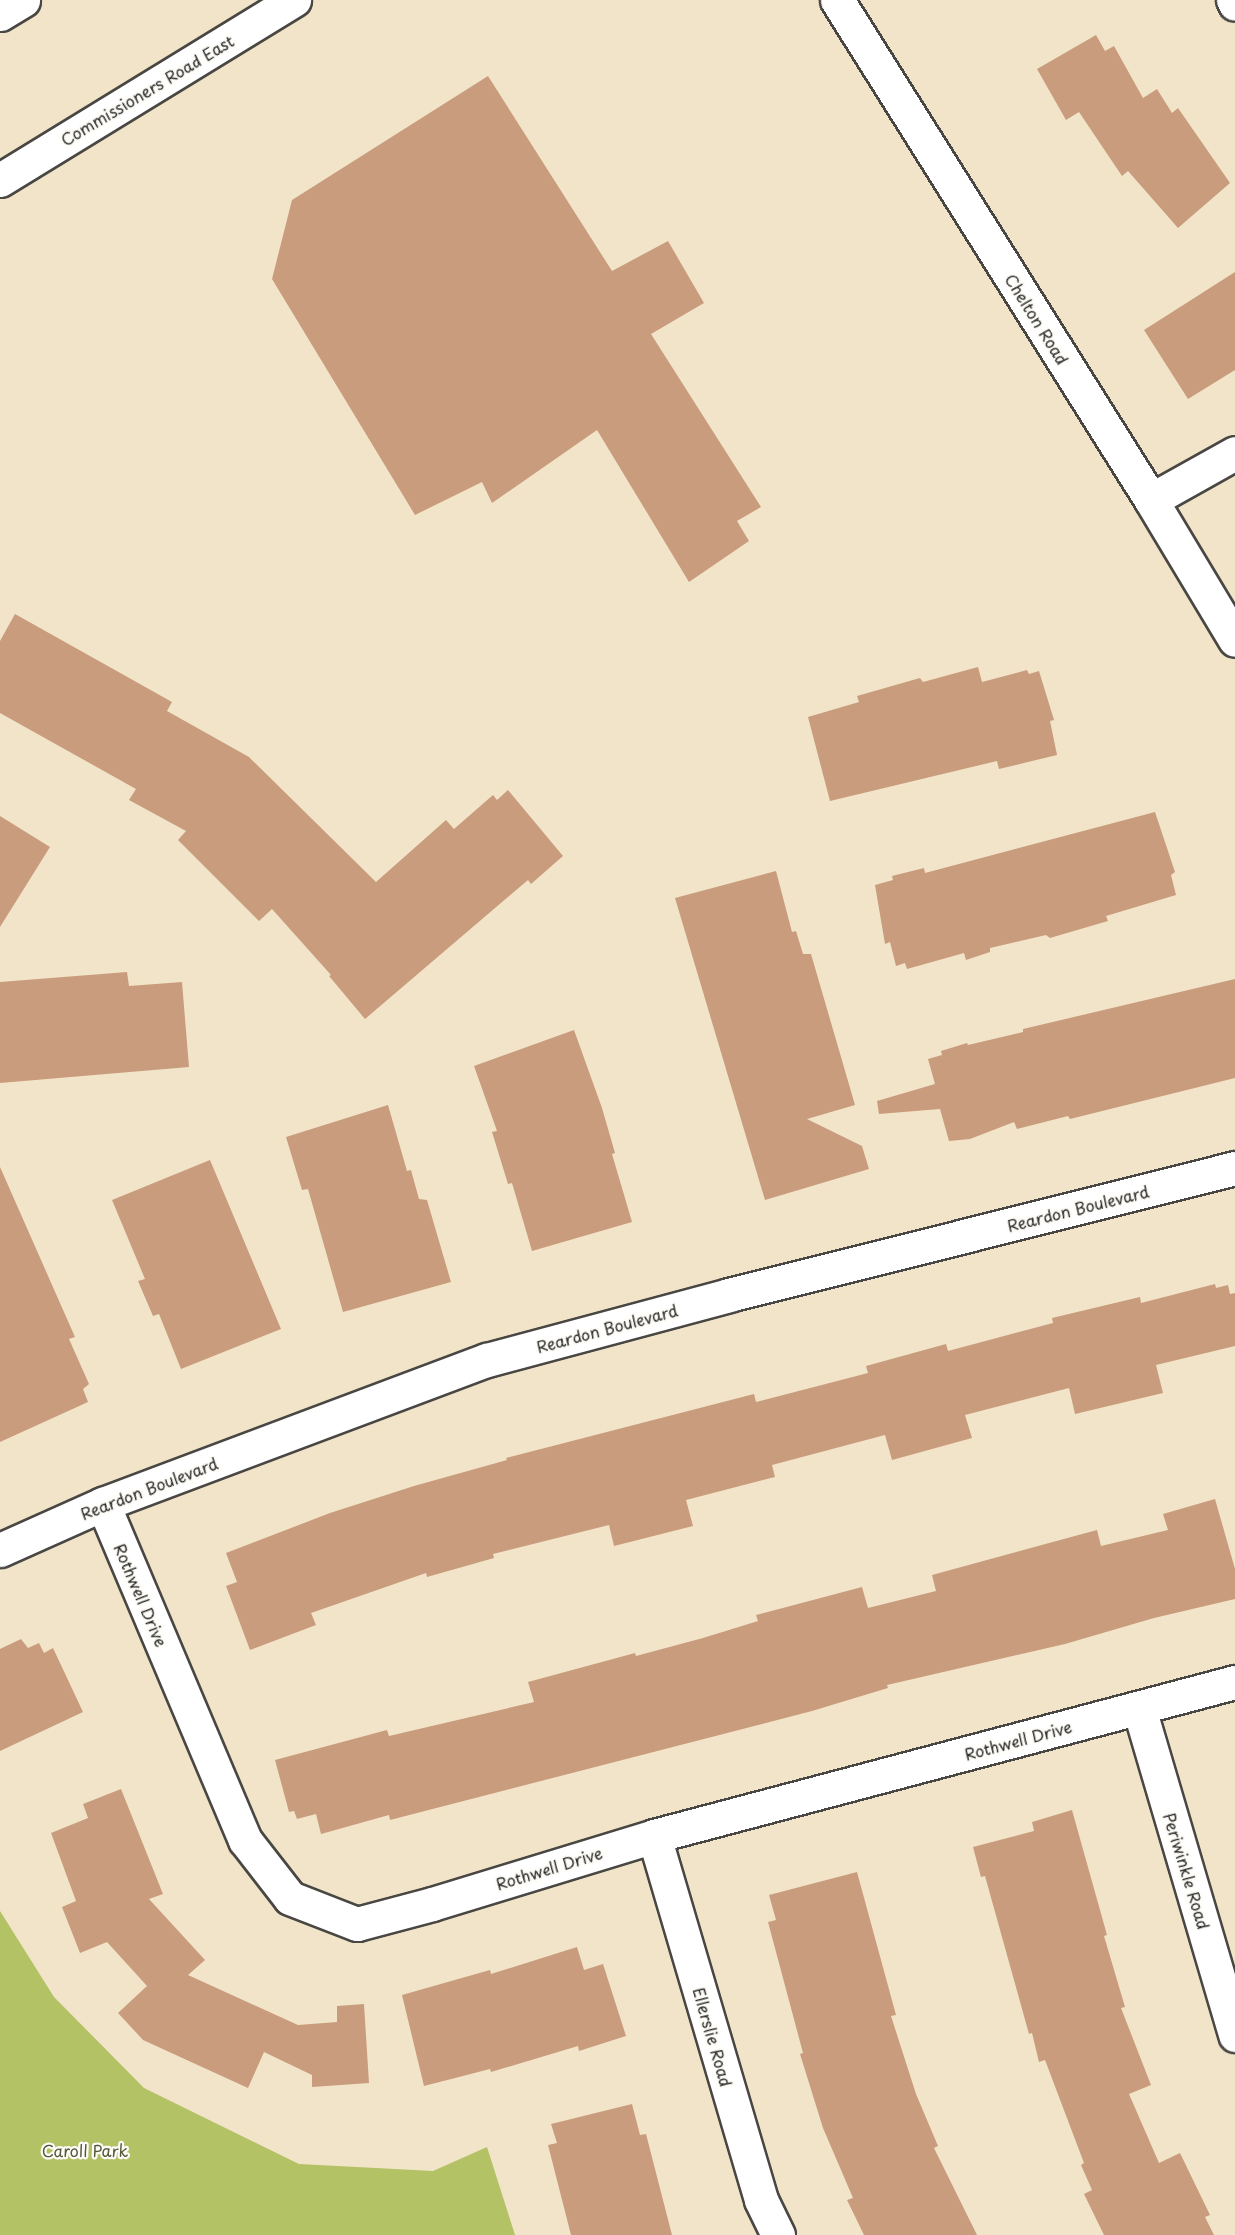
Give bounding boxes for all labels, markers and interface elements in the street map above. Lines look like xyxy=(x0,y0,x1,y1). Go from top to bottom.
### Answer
street label: Commissioners Road East xyxy=(57,31,237,149)
street label: Chelton Road xyxy=(1002,270,1072,368)
street label: Reardon Boulevard xyxy=(1005,1181,1151,1235)
street label: Reardon Boulevard xyxy=(534,1300,680,1356)
street label: Reardon Boulevard xyxy=(77,1453,221,1523)
street label: Rothwell Drive xyxy=(110,1540,172,1650)
street label: Rothwell Drive xyxy=(962,1716,1074,1764)
street label: Periwinkle Road xyxy=(1160,1810,1214,1932)
street label: Rothwell Drive xyxy=(493,1843,605,1893)
street label: Ellerslie Road xyxy=(690,1985,736,2089)
park label: Caroll Park xyxy=(42,2140,128,2160)

